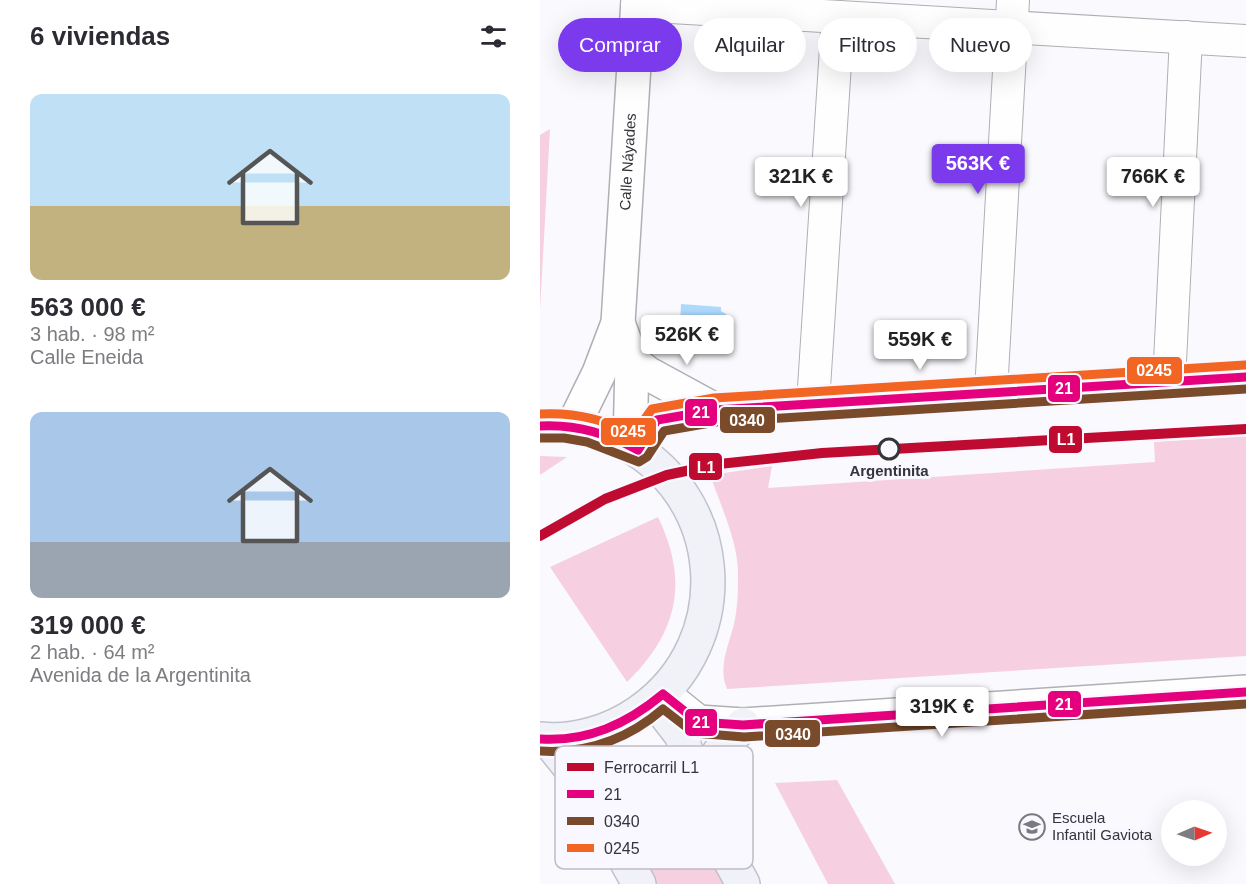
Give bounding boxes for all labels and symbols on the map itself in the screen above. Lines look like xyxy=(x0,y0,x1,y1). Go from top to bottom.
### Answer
street label: Calle Náyades xyxy=(616,113,639,211)
pin: 563K € xyxy=(929,144,1027,195)
pin: 321K € xyxy=(752,157,850,208)
pin: 766K € xyxy=(1104,157,1202,208)
pin: 526K € xyxy=(638,315,736,366)
pin: 559K € xyxy=(871,320,969,371)
line badge: 0245 xyxy=(1126,356,1183,385)
text: 0245 xyxy=(1136,362,1172,379)
line badge: 21 xyxy=(1047,374,1081,403)
text: 21 xyxy=(1055,380,1073,397)
line badge: 21 xyxy=(684,398,718,427)
text: 21 xyxy=(692,404,710,421)
line badge: 0340 xyxy=(719,406,776,434)
text: 0340 xyxy=(729,412,765,429)
line badge: 0245 xyxy=(600,417,657,446)
text: 0245 xyxy=(610,423,646,440)
line badge: L1 xyxy=(1048,425,1083,454)
text: L1 xyxy=(1057,431,1075,448)
marker: Argentinita xyxy=(878,438,900,460)
line badge: L1 xyxy=(688,452,723,481)
text: L1 xyxy=(697,459,715,476)
place label: Argentinita xyxy=(849,462,929,479)
pin: 319K € xyxy=(893,687,991,738)
line badge: 21 xyxy=(1047,690,1082,718)
text: 21 xyxy=(1055,696,1073,713)
line badge: 21 xyxy=(684,708,718,737)
text: 21 xyxy=(692,714,710,731)
line badge: 0340 xyxy=(764,719,821,748)
text: 0340 xyxy=(775,726,811,743)
legend xyxy=(555,746,753,869)
text: Ferrocarril L1 xyxy=(604,759,699,776)
text: 21 xyxy=(604,786,622,803)
north arrow xyxy=(1161,800,1227,866)
place label: Escuela Infantil Gaviota xyxy=(1052,809,1153,843)
school or university icon: Escuela Infantil Gaviota xyxy=(1017,812,1047,842)
text: 0340 xyxy=(604,813,640,830)
text: 0245 xyxy=(604,840,640,857)

